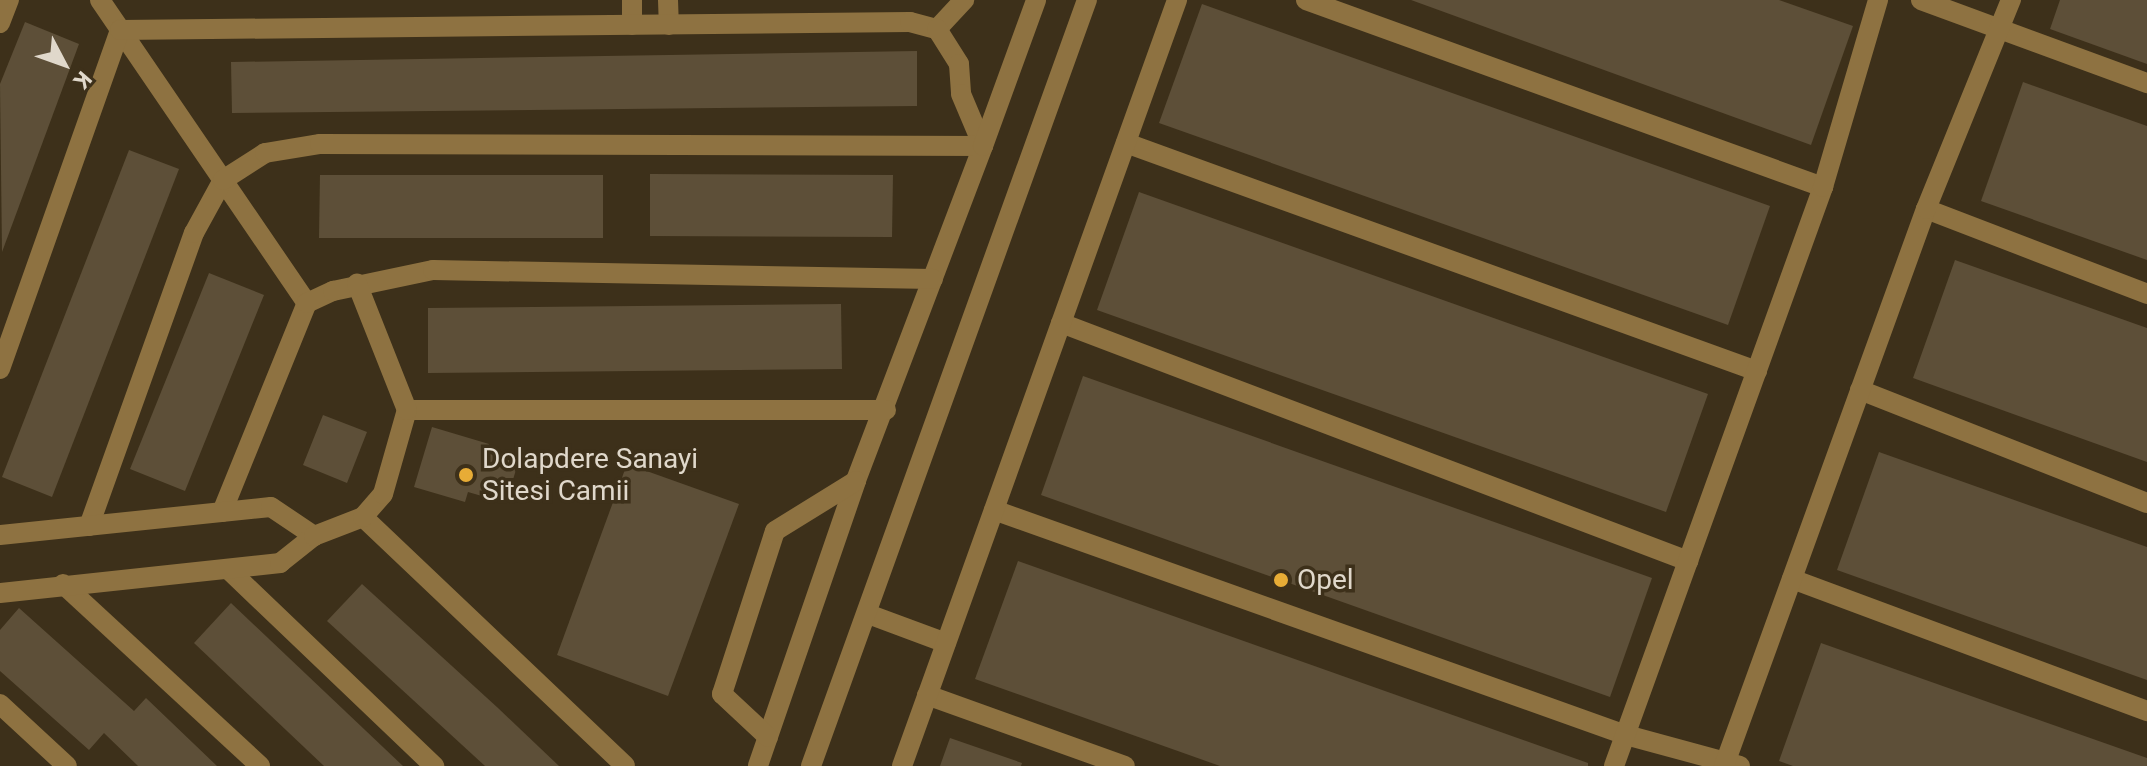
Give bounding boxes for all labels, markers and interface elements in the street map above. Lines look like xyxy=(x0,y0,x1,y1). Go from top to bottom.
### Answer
north arrow xyxy=(24,24,104,104)
text: K xyxy=(68,67,97,94)
place label: Dolapdere Sanayi Sitesi Camii xyxy=(482,442,698,508)
marker: Dolapdere Sanayi Sitesi Camii xyxy=(457,466,475,484)
place label: Opel xyxy=(1297,563,1354,597)
marker: Opel xyxy=(1272,571,1290,589)

